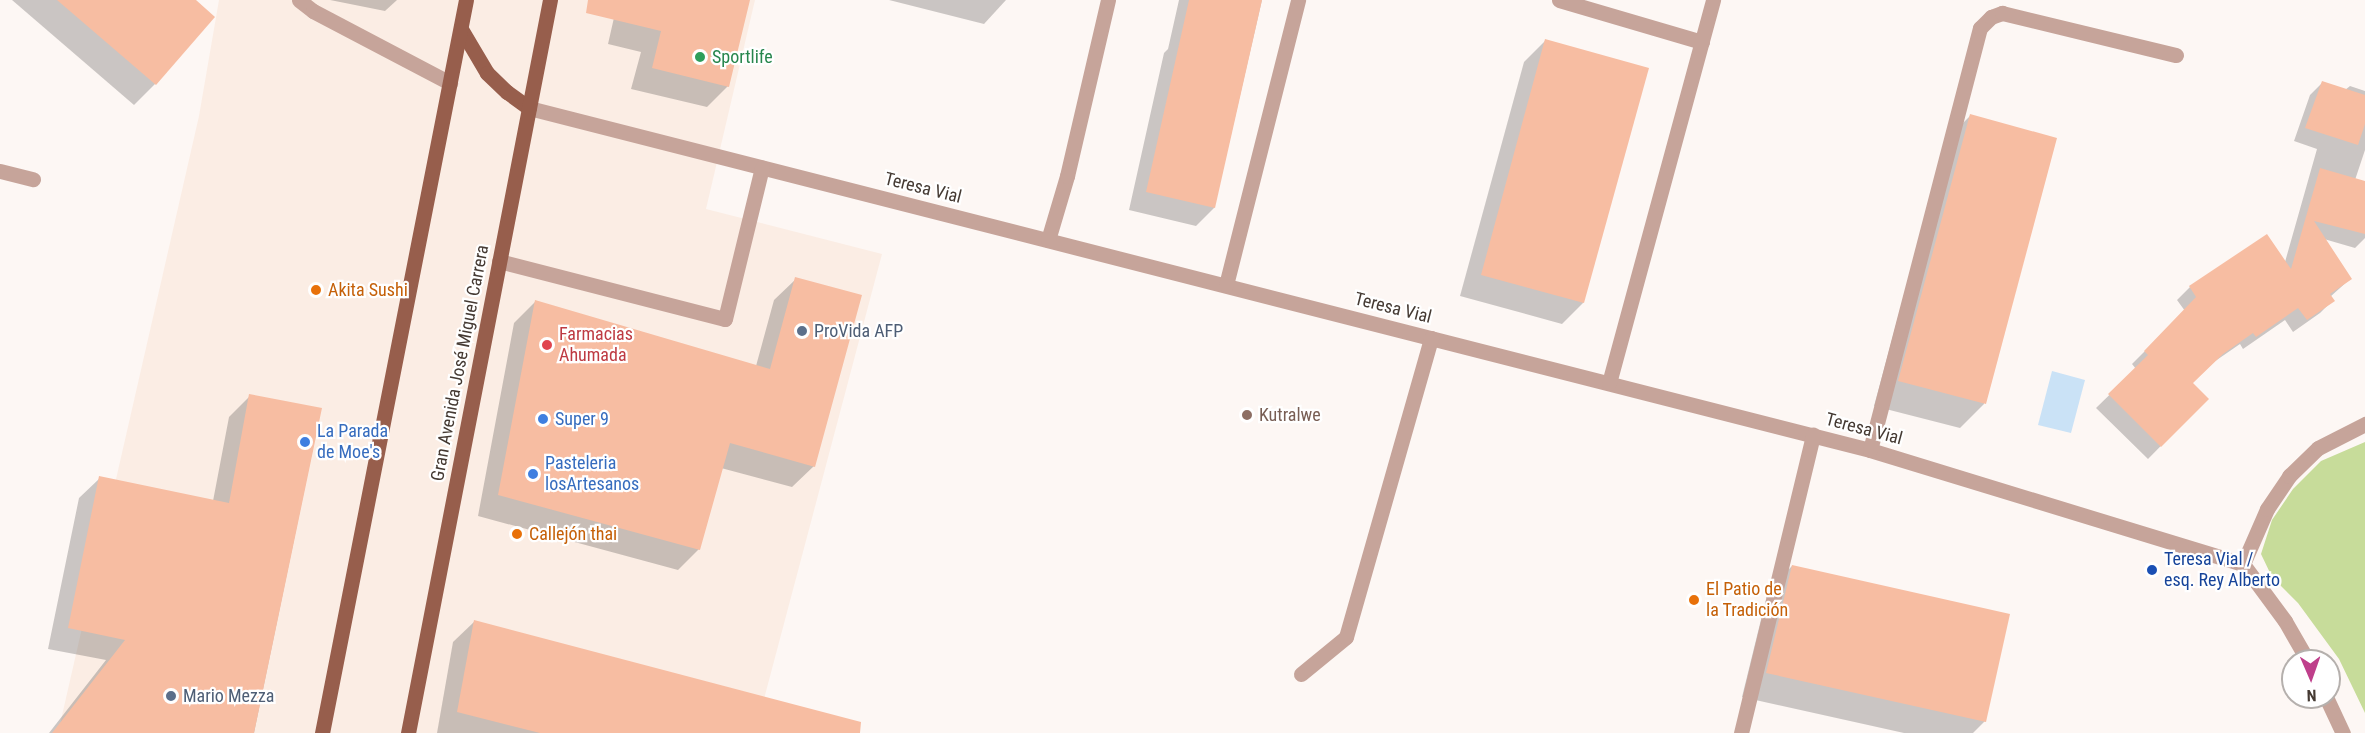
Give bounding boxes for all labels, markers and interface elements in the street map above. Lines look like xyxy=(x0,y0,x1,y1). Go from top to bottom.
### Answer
place label: Sportlife xyxy=(712,46,773,68)
marker: Sportlife xyxy=(693,50,707,64)
street label: Teresa Vial xyxy=(882,168,964,208)
street label: Gran Avenida José Miguel Carrera xyxy=(426,243,494,483)
place label: Akita Sushi xyxy=(328,279,408,301)
marker: Akita Sushi xyxy=(309,283,323,297)
street label: Teresa Vial xyxy=(1352,288,1434,328)
place label: ProVida AFP xyxy=(814,320,903,342)
place label: Farmacias Ahumada xyxy=(559,324,633,366)
marker: ProVida AFP xyxy=(795,324,809,338)
marker: Farmacias Ahumada xyxy=(540,338,554,352)
place label: Kutralwe xyxy=(1259,404,1321,426)
place label: Super 9 xyxy=(555,408,609,430)
marker: Kutralwe xyxy=(1240,408,1254,422)
street label: Teresa Vial xyxy=(1823,408,1905,450)
marker: Super 9 xyxy=(536,412,550,426)
place label: La Parada de Moe's xyxy=(317,421,388,464)
marker: La Parada de Moe's xyxy=(298,435,312,449)
place label: Pasteleria losArtesanos xyxy=(545,453,639,496)
marker: Pasteleria losArtesanos xyxy=(526,467,540,481)
place label: Callejón thai xyxy=(529,523,617,545)
marker: Callejón thai xyxy=(510,527,524,541)
place label: Teresa Vial / esq. Rey Alberto xyxy=(2164,549,2280,592)
marker: Teresa Vial / esq. Rey Alberto xyxy=(2145,563,2159,577)
place label: El Patio de la Tradición xyxy=(1706,579,1789,622)
marker: El Patio de la Tradición xyxy=(1687,593,1701,607)
north arrow xyxy=(2281,649,2341,709)
place label: Mario Mezza xyxy=(183,685,274,707)
text: N xyxy=(2306,686,2317,705)
marker: Mario Mezza xyxy=(164,689,178,703)

